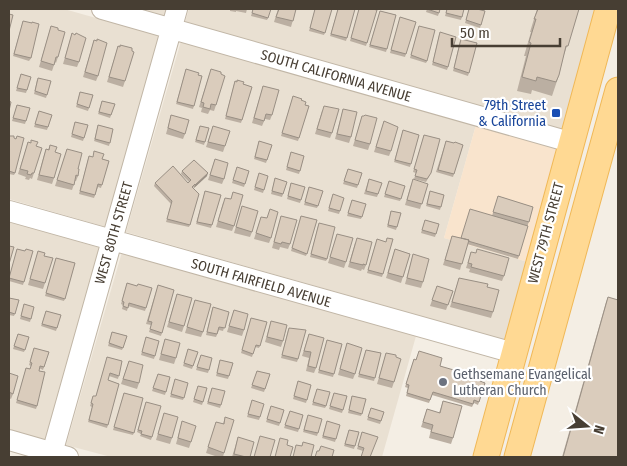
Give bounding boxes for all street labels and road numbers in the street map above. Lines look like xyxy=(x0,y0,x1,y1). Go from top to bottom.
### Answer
street label: SOUTH CALIFORNIA AVENUE xyxy=(259,46,414,106)
street label: WEST 80TH STREET xyxy=(91,179,137,286)
street label: WEST 79TH STREET xyxy=(524,180,568,285)
street label: SOUTH FAIRFIELD AVENUE xyxy=(189,255,333,311)

